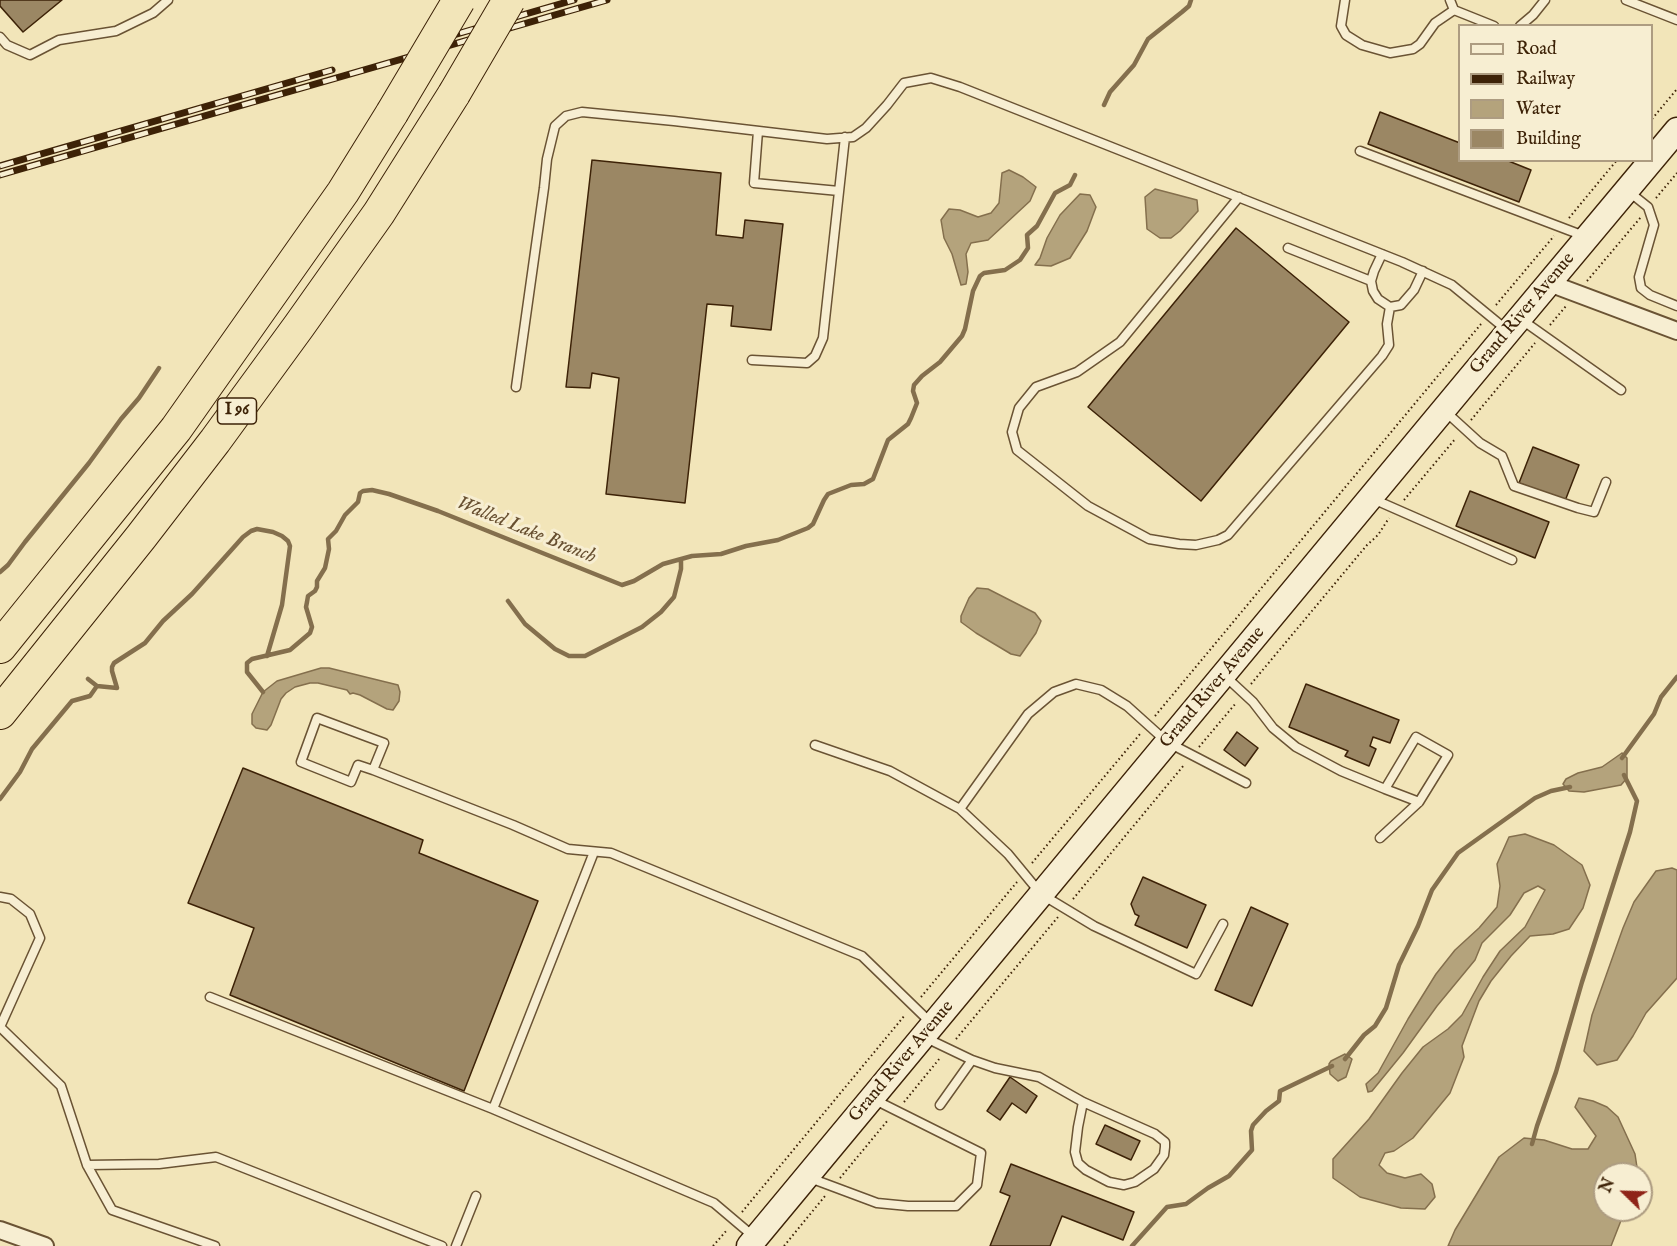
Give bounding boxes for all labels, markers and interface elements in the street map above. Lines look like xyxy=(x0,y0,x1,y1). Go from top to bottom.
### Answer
legend xyxy=(1458,24,1653,162)
text: Road xyxy=(1516,38,1557,61)
text: Railway xyxy=(1516,68,1575,91)
text: Water xyxy=(1516,98,1561,121)
text: Building xyxy=(1516,128,1581,151)
street label: Grand River Avenue xyxy=(1466,249,1580,379)
road number: I 96 xyxy=(218,398,256,424)
water label: Walled Lake Branch xyxy=(453,492,599,570)
street label: Grand River Avenue xyxy=(1156,623,1270,753)
street label: Grand River Avenue xyxy=(845,997,959,1127)
north arrow xyxy=(1593,1162,1653,1222)
text: N xyxy=(1596,1175,1620,1196)

